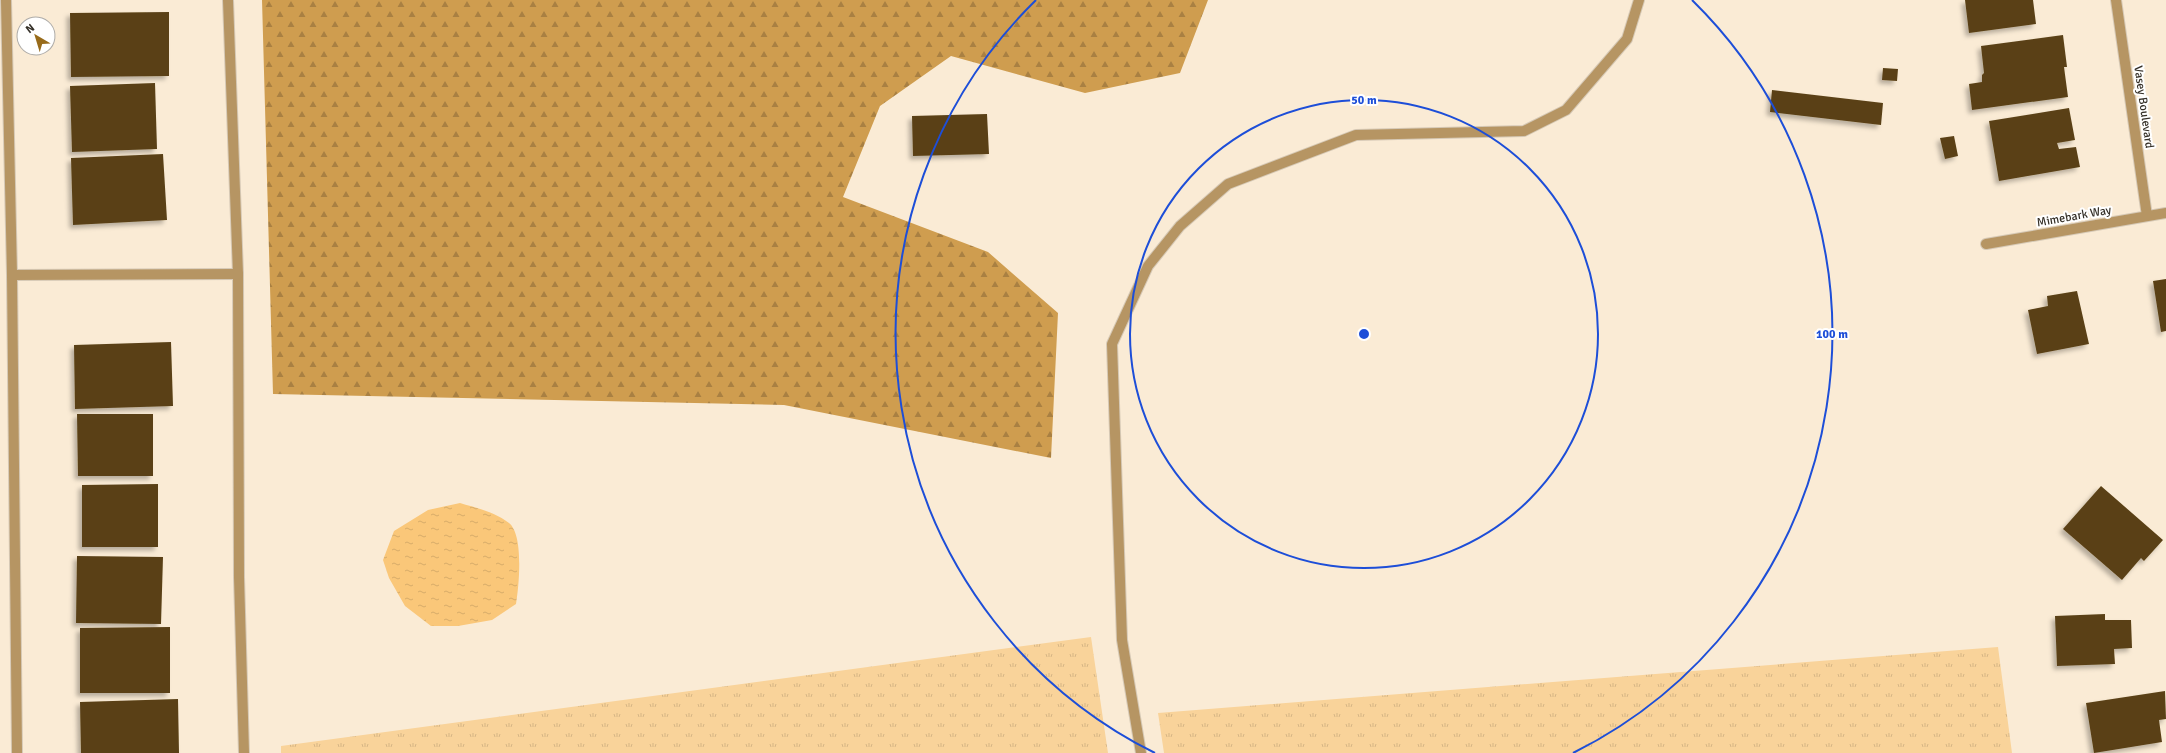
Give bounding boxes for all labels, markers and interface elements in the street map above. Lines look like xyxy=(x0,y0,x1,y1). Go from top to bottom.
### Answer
north arrow xyxy=(16,16,56,56)
text: N xyxy=(23,21,37,36)
street label: Vasey Boulevard xyxy=(2130,65,2157,149)
text: 50 m xyxy=(1351,93,1377,108)
street label: Mimebark Way xyxy=(2036,203,2113,230)
centre of rings xyxy=(1357,327,1371,341)
text: 100 m xyxy=(1816,327,1848,342)

